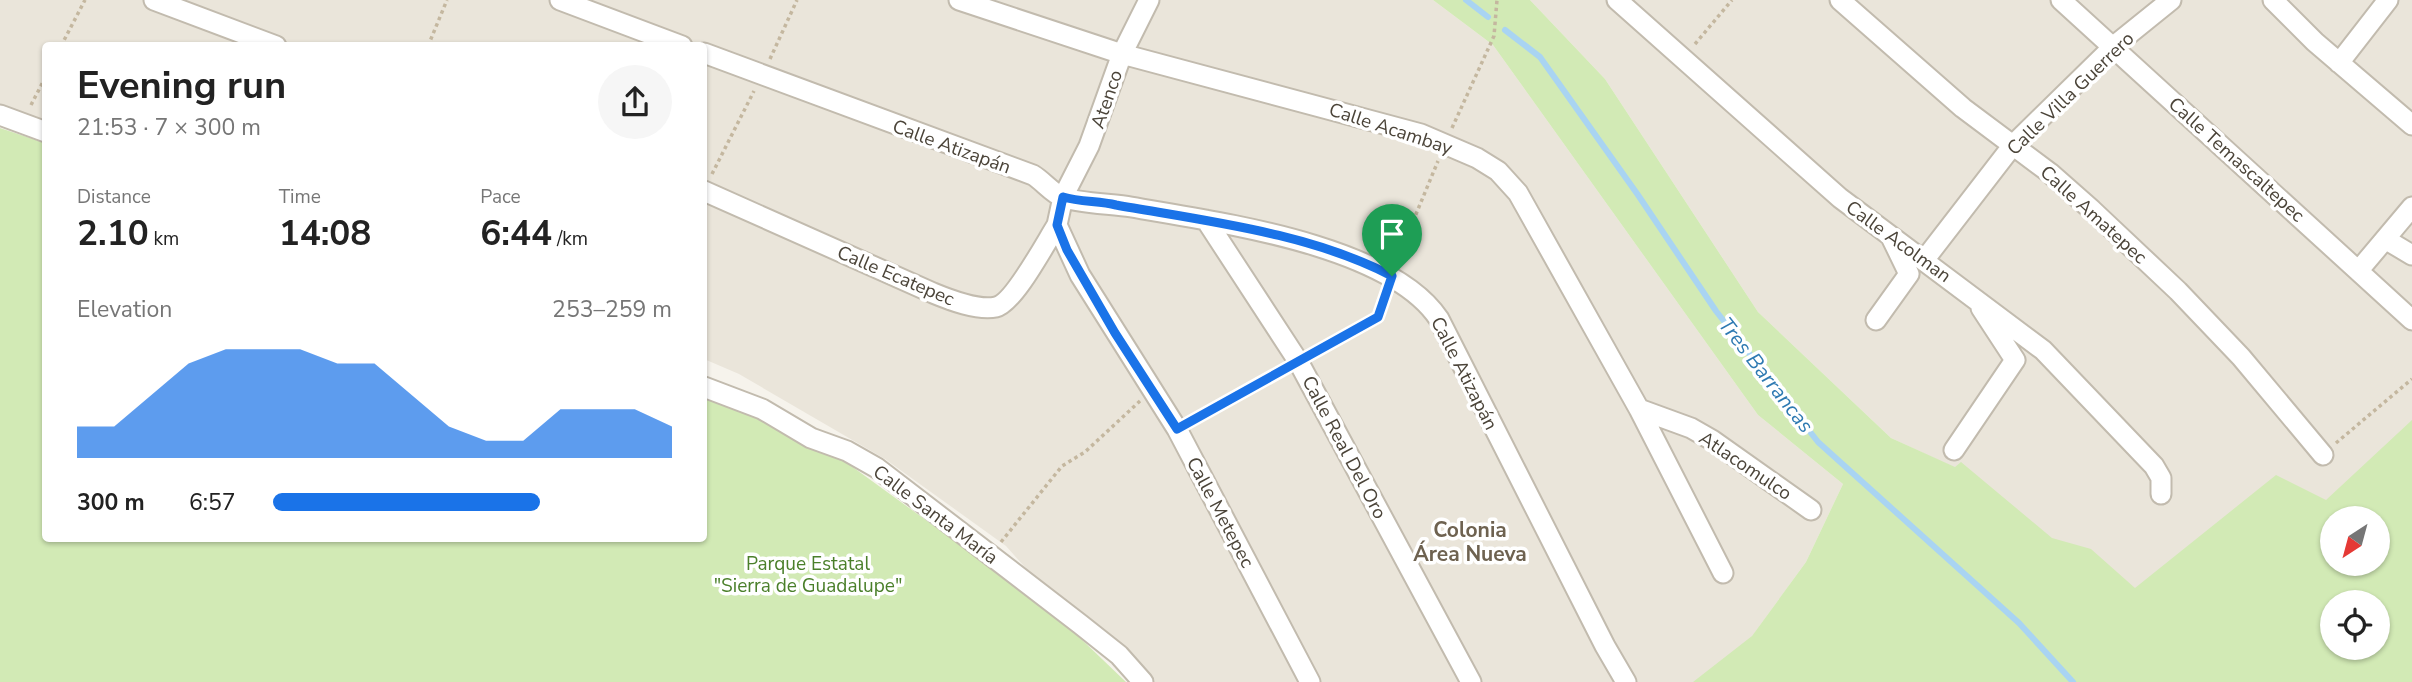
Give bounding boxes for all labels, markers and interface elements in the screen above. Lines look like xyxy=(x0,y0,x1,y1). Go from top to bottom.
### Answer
street label: Calle Villa Guerrero xyxy=(2001,26,2140,161)
text: Evening run xyxy=(77,60,286,111)
button: share xyxy=(598,65,672,139)
street label: Atenco xyxy=(1085,67,1129,132)
street label: Calle Temascaltepec xyxy=(2163,91,2310,228)
street label: Calle Acambay xyxy=(1326,97,1456,161)
text: 21:53 · 7 × 300 m xyxy=(77,112,261,143)
street label: Calle Atizapán xyxy=(889,114,1014,180)
street label: Calle Amatepec xyxy=(2034,160,2153,270)
text: Distance xyxy=(77,184,151,210)
text: Time xyxy=(279,184,321,210)
text: Pace xyxy=(480,184,521,210)
street label: Calle Acolman xyxy=(1840,195,1956,289)
pin xyxy=(1362,204,1422,276)
text: 2.10 xyxy=(77,210,149,257)
text: 14:08 xyxy=(279,210,371,257)
text: 6:44 xyxy=(480,210,552,257)
icon: arrive xyxy=(1373,215,1411,253)
text: km xyxy=(149,226,179,252)
text: /km xyxy=(552,226,588,252)
street label: Calle Ecatepec xyxy=(833,240,958,312)
text: Elevation xyxy=(77,294,172,325)
text: 253–259 m xyxy=(552,294,672,325)
street label: Calle Atizapán xyxy=(1424,312,1504,435)
water label: Tres Barrancas xyxy=(1712,312,1820,438)
street label: Calle Real Del Oro xyxy=(1295,371,1393,524)
street label: Atlacomulco xyxy=(1694,425,1797,506)
street label: Calle Metepec xyxy=(1180,453,1260,572)
street label: Calle Santa María xyxy=(868,459,1003,570)
text: 300 m xyxy=(77,487,145,518)
text: 6:57 xyxy=(189,487,236,518)
north arrow xyxy=(2320,506,2390,576)
map controls xyxy=(2320,506,2390,660)
district label: Colonia Área Nueva xyxy=(1413,516,1527,568)
park label: Parque Estatal "Sierra de Guadalupe" xyxy=(714,551,902,599)
button: locate xyxy=(2320,590,2390,660)

